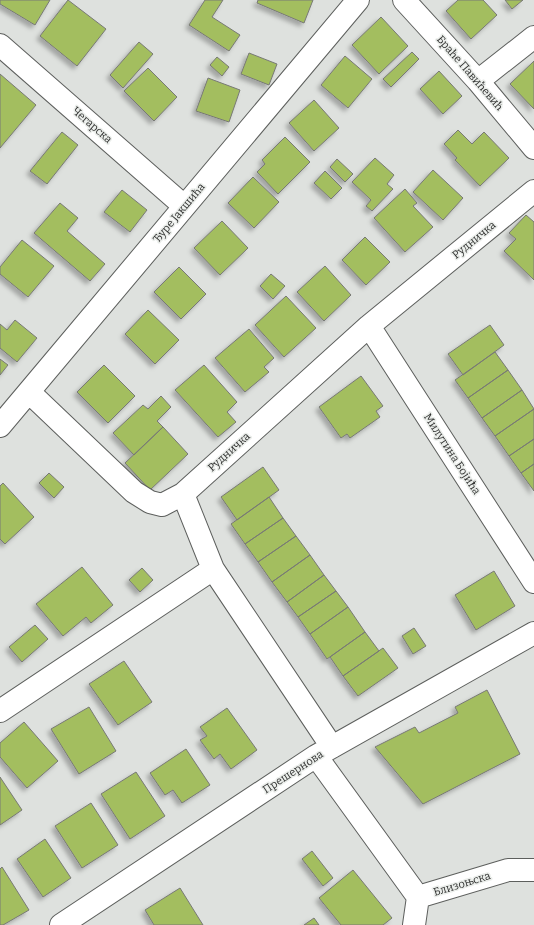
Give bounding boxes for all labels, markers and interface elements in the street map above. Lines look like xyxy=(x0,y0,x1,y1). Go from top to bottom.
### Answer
street label: Браће Павићевић xyxy=(434,33,506,113)
street label: Чегарска xyxy=(69,104,115,146)
street label: Ђуре Јакшића xyxy=(150,180,208,246)
street label: Рудничка xyxy=(450,219,498,261)
street label: Милутина Бојића xyxy=(421,411,483,497)
street label: Рудничка xyxy=(205,430,253,474)
street label: Прешернова xyxy=(260,748,326,796)
street label: Близоњска xyxy=(432,869,492,899)

